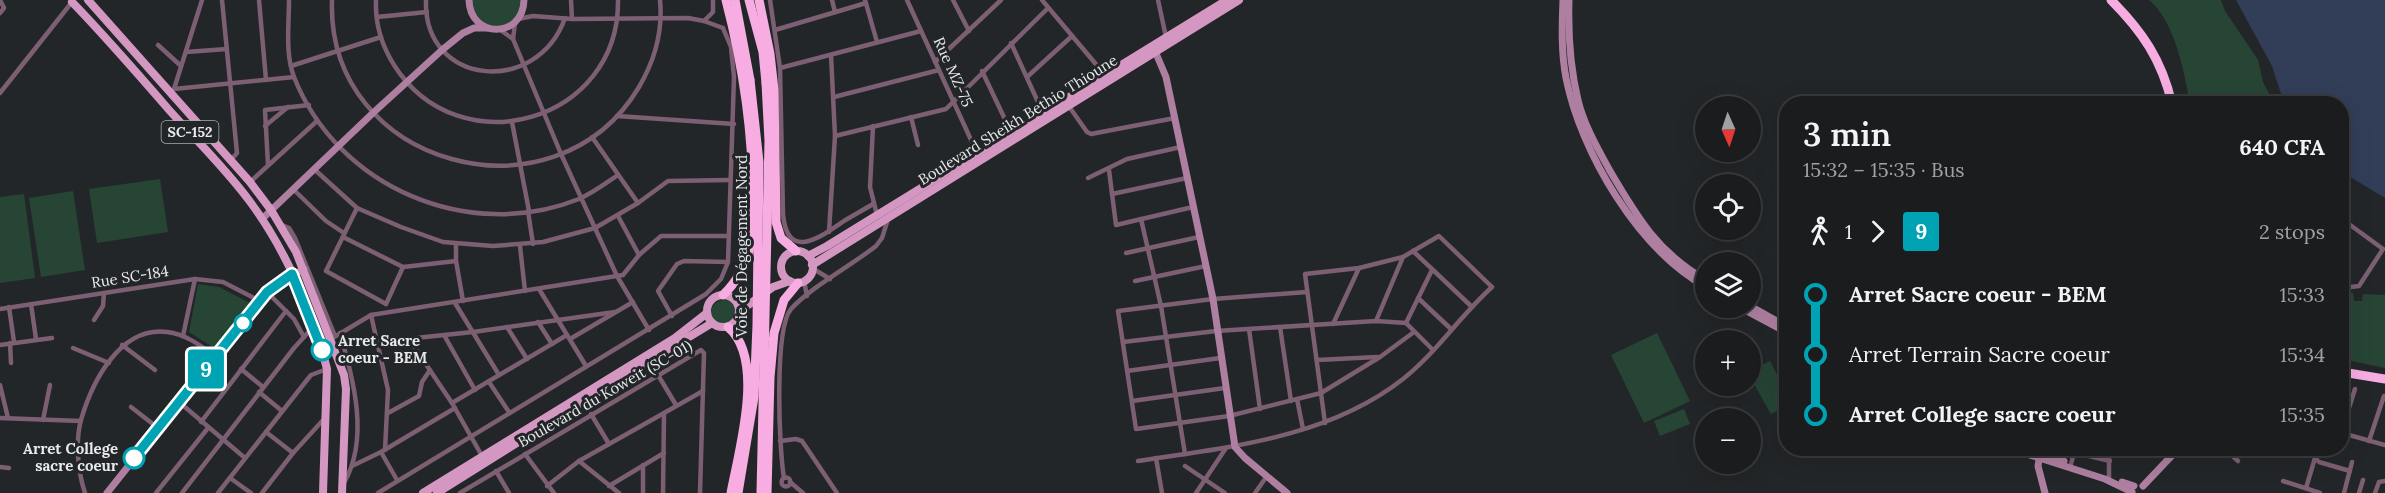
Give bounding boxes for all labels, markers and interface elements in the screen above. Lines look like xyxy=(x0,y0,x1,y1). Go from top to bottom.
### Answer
street label: Rue MZ-75 xyxy=(930,34,977,110)
street label: Boulevard Sheikh Bethio Thioune xyxy=(915,50,1121,189)
north arrow xyxy=(1695,96,1761,162)
map controls xyxy=(1695,96,1761,474)
text: 3 min xyxy=(1803,113,1891,155)
road number: SC-152 xyxy=(162,121,219,143)
text: 640 CFA xyxy=(2239,133,2325,161)
street label: Voie de Dégagement Nord xyxy=(732,155,751,338)
text: 15:32 – 15:35 · Bus xyxy=(1803,157,1965,182)
button: locate xyxy=(1695,174,1761,240)
icon: walk xyxy=(1803,215,1836,248)
icon: forward xyxy=(1861,215,1894,248)
text: 9 xyxy=(1915,218,1927,245)
text: 1 xyxy=(1845,219,1852,244)
text: 2 stops xyxy=(2259,219,2325,244)
button: layers xyxy=(1695,252,1761,318)
street label: Rue SC-184 xyxy=(90,261,170,292)
text: Arret Sacre coeur - BEM xyxy=(1849,280,2107,308)
text: 15:33 xyxy=(2280,282,2325,307)
unlabelled marker xyxy=(234,314,252,332)
button: + xyxy=(1695,330,1761,396)
place label: Arret Sacre coeur - BEM xyxy=(338,331,427,367)
street label: Boulevard du Koweit (SC-01) xyxy=(514,336,696,452)
marker: Arret Sacre coeur - BEM xyxy=(311,339,333,361)
text: Arret Terrain Sacre coeur xyxy=(1849,340,2110,368)
text: 15:34 xyxy=(2280,342,2325,367)
line badge: 9 xyxy=(186,350,226,388)
text: 9 xyxy=(200,356,212,383)
text: Arret College sacre coeur xyxy=(1849,400,2115,428)
text: 15:35 xyxy=(2280,402,2325,427)
button: − xyxy=(1695,408,1761,474)
place label: Arret College sacre coeur xyxy=(23,439,119,475)
marker: Arret College sacre coeur xyxy=(123,447,145,469)

